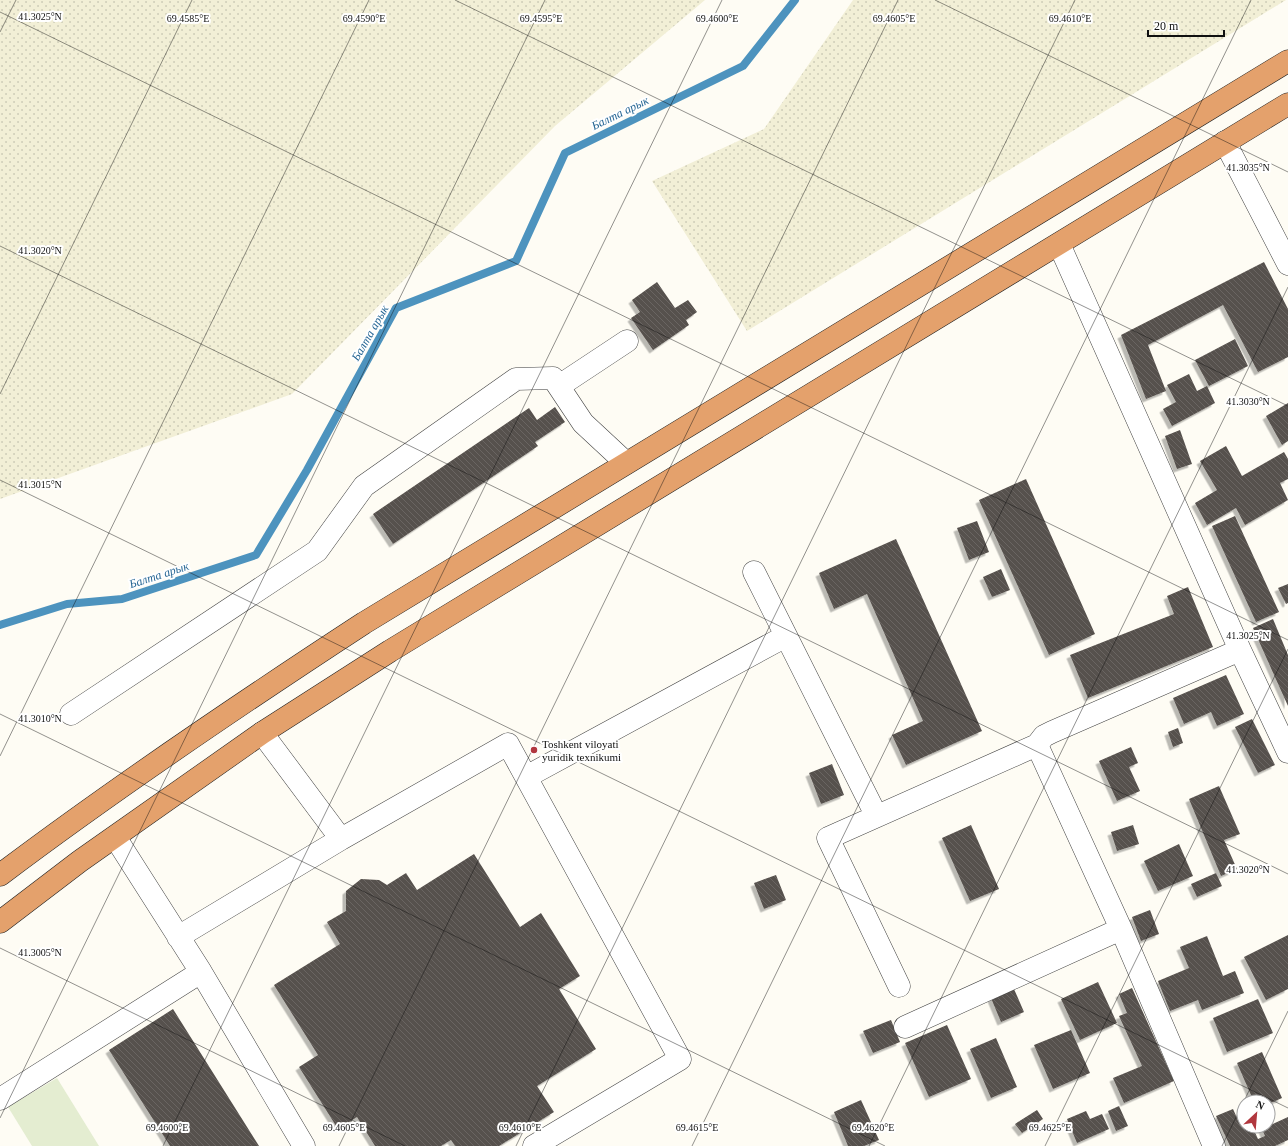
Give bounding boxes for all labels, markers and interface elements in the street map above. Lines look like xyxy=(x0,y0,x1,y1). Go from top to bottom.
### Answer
text: 41.3025°N xyxy=(18,11,62,22)
scale bar xyxy=(1148,12,1224,38)
text: 69.4585°E xyxy=(167,13,209,24)
text: 69.4590°E xyxy=(343,13,385,24)
text: 69.4595°E xyxy=(520,13,562,24)
text: 69.4600°E xyxy=(696,13,738,24)
text: 69.4605°E xyxy=(873,13,915,24)
text: 69.4610°E xyxy=(1049,13,1091,24)
text: 20 m xyxy=(1154,19,1179,33)
water label: Балта арык xyxy=(588,93,651,133)
text: 41.3035°N xyxy=(1226,162,1270,173)
text: 41.3020°N xyxy=(18,245,62,256)
water label: Балта арык xyxy=(348,302,392,364)
text: 41.3030°N xyxy=(1226,396,1270,407)
text: 41.3015°N xyxy=(18,479,62,490)
water label: Балта арык xyxy=(126,559,191,592)
text: 41.3025°N xyxy=(1226,630,1270,641)
text: 41.3010°N xyxy=(18,713,62,724)
place label: Toshkent viloyati yuridik texnikumi xyxy=(542,738,621,763)
marker: Toshkent viloyati yuridik texnikumi xyxy=(529,745,539,755)
text: 41.3020°N xyxy=(1226,864,1270,875)
text: 41.3005°N xyxy=(18,947,62,958)
north arrow xyxy=(1236,1094,1276,1134)
text: N xyxy=(1254,1098,1267,1112)
text: 69.4600°E xyxy=(146,1122,188,1133)
text: 69.4605°E xyxy=(323,1122,365,1133)
text: 69.4610°E xyxy=(499,1122,541,1133)
text: 69.4615°E xyxy=(676,1122,718,1133)
text: 69.4620°E xyxy=(852,1122,894,1133)
text: 69.4625°E xyxy=(1029,1122,1071,1133)

